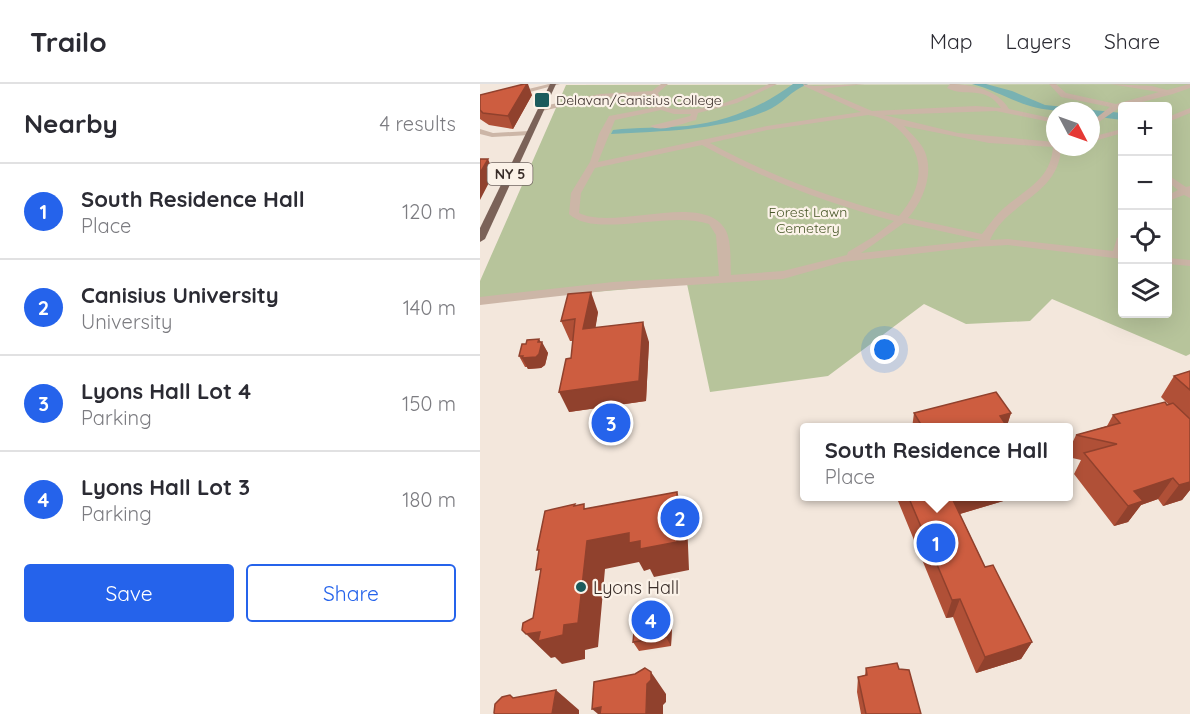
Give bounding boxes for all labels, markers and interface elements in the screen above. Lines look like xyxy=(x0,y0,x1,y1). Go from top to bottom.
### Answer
text: Trailo xyxy=(30,24,107,59)
text: Map xyxy=(930,28,973,54)
text: Layers xyxy=(1006,28,1071,54)
text: Share xyxy=(1104,28,1160,54)
marker: Delavan/Canisius College xyxy=(533,91,551,109)
place label: Delavan/Canisius College xyxy=(556,91,722,109)
north arrow xyxy=(1046,102,1100,156)
map controls xyxy=(1118,102,1172,318)
button: + xyxy=(1118,102,1172,156)
text: Nearby xyxy=(24,107,118,140)
text: 4 results xyxy=(380,111,456,136)
button: − xyxy=(1118,156,1172,210)
road number: NY 5 xyxy=(488,163,532,185)
text: South Residence Hall xyxy=(81,185,305,213)
text: 1 xyxy=(40,199,47,224)
text: 120 m xyxy=(402,199,456,224)
park label: Forest Lawn Cemetery xyxy=(769,203,847,237)
button: locate xyxy=(1118,210,1172,264)
text: Place xyxy=(81,213,131,238)
button: layers xyxy=(1118,264,1172,318)
text: Canisius University xyxy=(81,281,279,309)
text: 2 xyxy=(38,295,49,320)
text: 140 m xyxy=(403,295,456,320)
text: University xyxy=(81,309,172,334)
your location xyxy=(870,335,899,364)
text: Lyons Hall Lot 4 xyxy=(81,377,251,405)
text: 3 xyxy=(38,391,49,416)
text: 150 m xyxy=(402,391,456,416)
pin: 3 xyxy=(592,400,630,446)
text: Parking xyxy=(81,405,152,430)
popup xyxy=(800,423,1073,501)
text: South Residence Hall xyxy=(825,436,1048,464)
text: Place xyxy=(825,464,875,489)
text: Lyons Hall Lot 3 xyxy=(81,473,250,501)
text: 4 xyxy=(38,487,49,512)
text: 180 m xyxy=(402,487,456,512)
pin: 2 xyxy=(660,496,700,540)
text: Parking xyxy=(81,501,152,526)
pin: 1 xyxy=(916,520,956,566)
button: Save xyxy=(24,564,234,622)
button: Share xyxy=(246,564,456,622)
place label: Lyons Hall xyxy=(593,576,679,599)
marker: Lyons Hall xyxy=(574,580,588,594)
pin: 4 xyxy=(632,598,670,642)

